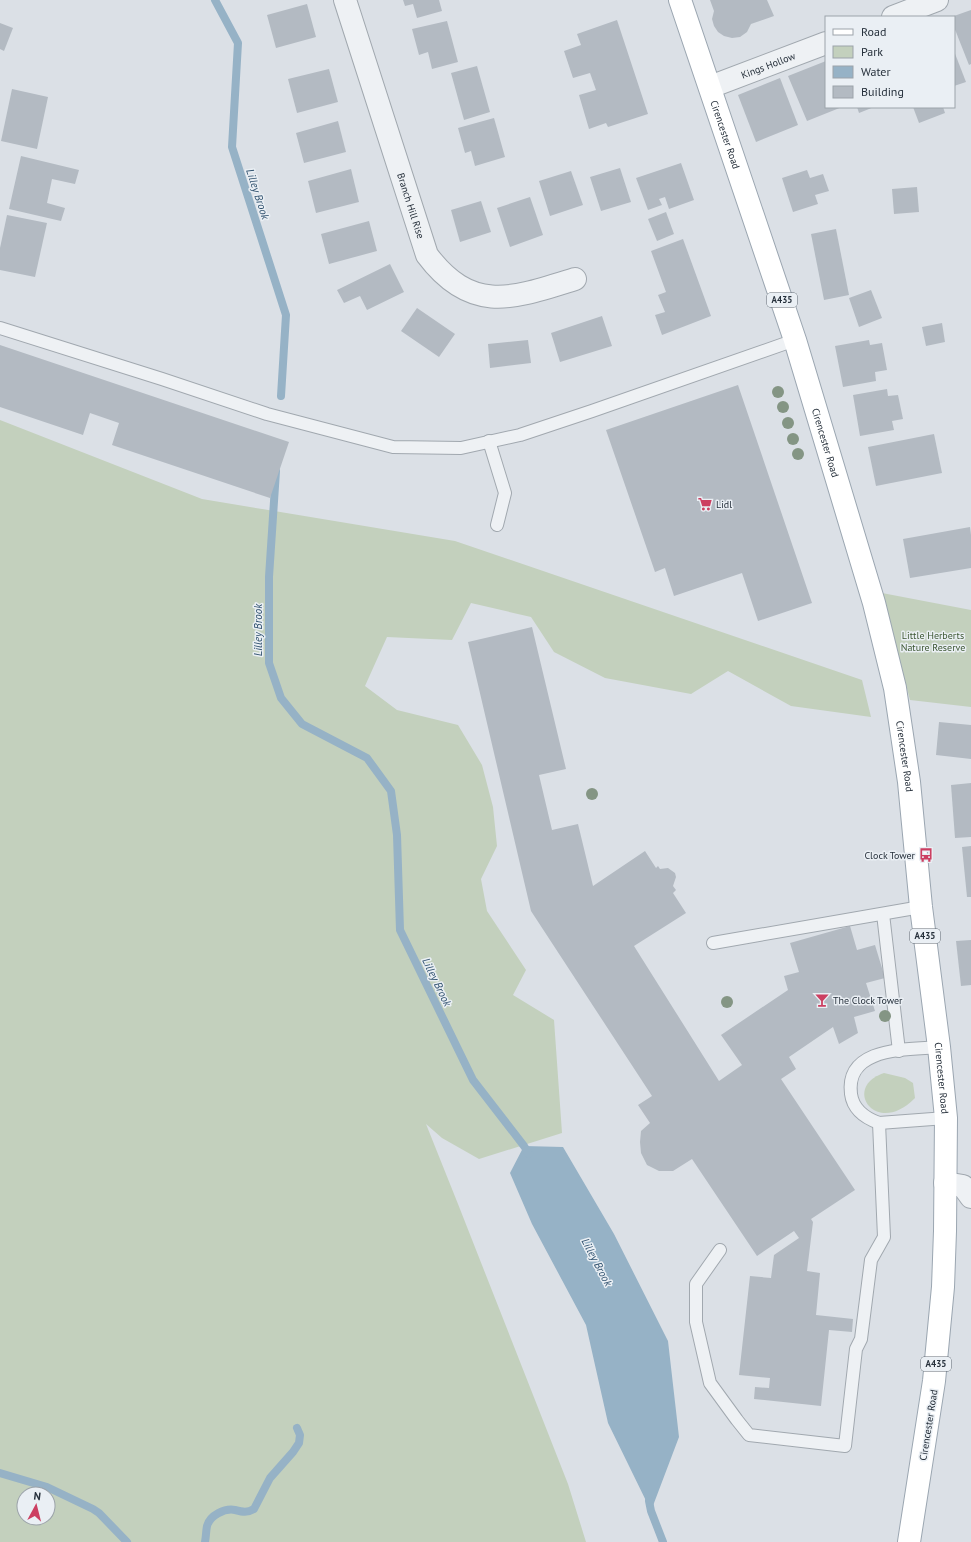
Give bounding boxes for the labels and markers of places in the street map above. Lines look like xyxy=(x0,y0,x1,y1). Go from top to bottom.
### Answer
supermarket icon: Lidl xyxy=(697,496,713,512)
place label: Lidl xyxy=(716,498,732,511)
bus stop icon: Clock Tower xyxy=(918,847,934,863)
place label: Clock Tower xyxy=(864,849,916,862)
bar icon: The Clock Tower xyxy=(814,992,830,1008)
place label: The Clock Tower xyxy=(833,994,903,1007)

